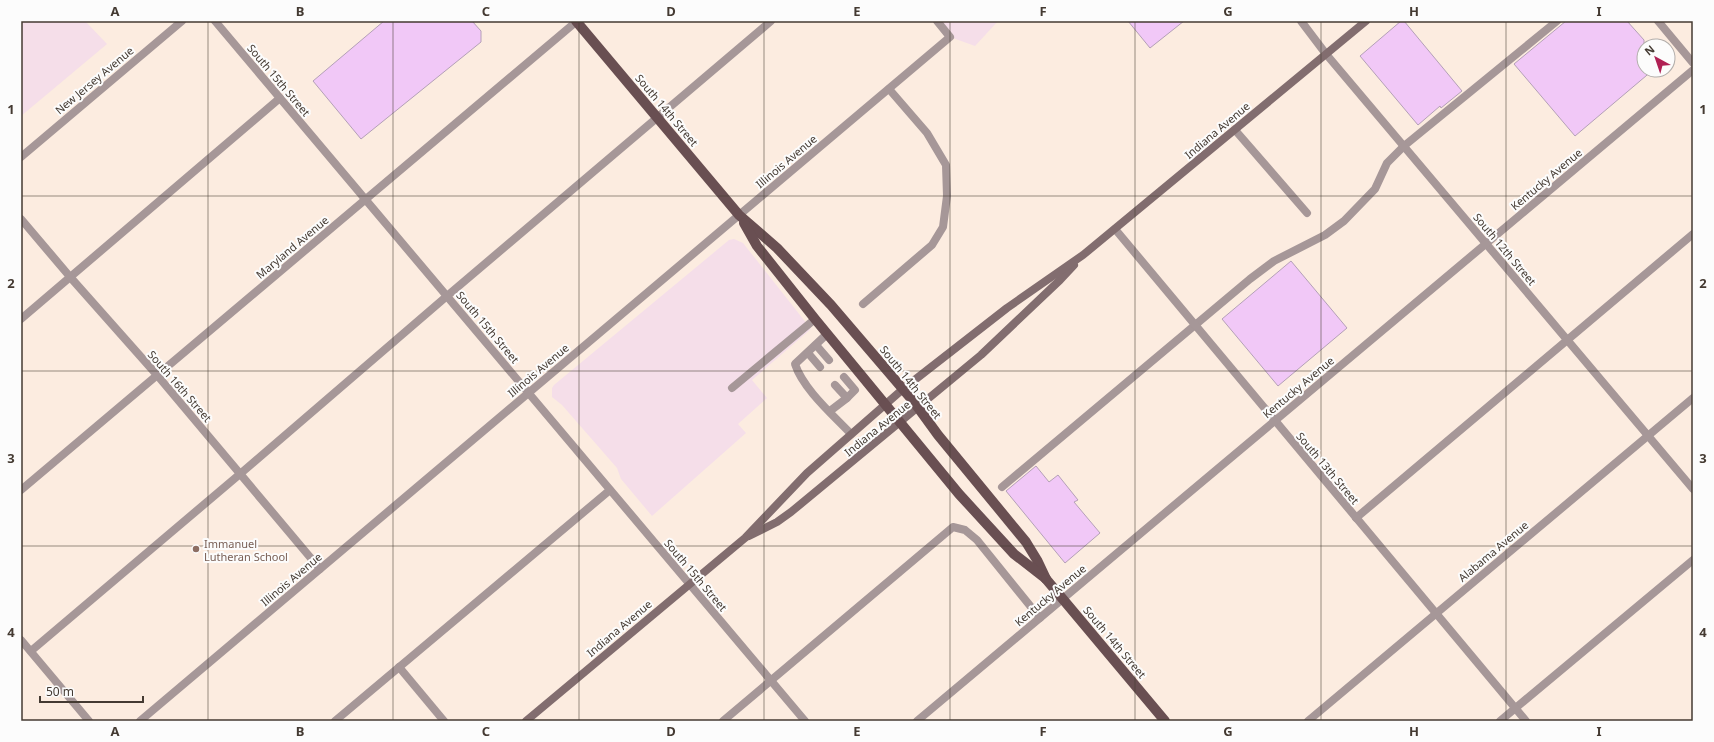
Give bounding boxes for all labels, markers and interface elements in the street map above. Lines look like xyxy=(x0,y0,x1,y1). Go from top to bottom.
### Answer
text: A xyxy=(111,2,120,20)
text: B xyxy=(296,2,304,20)
text: C xyxy=(482,2,490,20)
text: D xyxy=(666,2,676,20)
text: E xyxy=(853,2,861,20)
text: F xyxy=(1039,2,1047,20)
text: G xyxy=(1223,2,1233,20)
text: H xyxy=(1409,2,1419,20)
text: I xyxy=(1596,2,1602,20)
north arrow xyxy=(1636,38,1676,78)
street label: South 15th Street xyxy=(244,41,314,119)
text: N xyxy=(1641,41,1658,59)
street label: New Jersey Avenue xyxy=(52,43,136,117)
street label: South 14th Street xyxy=(632,71,702,149)
street label: Indiana Avenue xyxy=(1181,98,1253,162)
text: 1 xyxy=(7,100,15,118)
text: 1 xyxy=(1699,100,1707,118)
street label: Illinois Avenue xyxy=(752,131,820,191)
street label: Kentucky Avenue xyxy=(1507,145,1585,213)
street label: South 12th Street xyxy=(1470,210,1540,288)
street label: Maryland Avenue xyxy=(253,212,331,282)
text: 2 xyxy=(7,274,15,292)
text: 2 xyxy=(1699,274,1707,292)
street label: South 15th Street xyxy=(453,288,523,366)
street label: Illinois Avenue xyxy=(504,340,572,400)
street label: South 14th Street xyxy=(877,342,945,422)
street label: South 16th Street xyxy=(145,347,215,425)
street label: Kentucky Avenue xyxy=(1259,353,1337,421)
street label: Indiana Avenue xyxy=(841,397,913,459)
street label: South 13th Street xyxy=(1293,429,1363,507)
text: 3 xyxy=(7,449,15,467)
text: 3 xyxy=(1699,449,1707,467)
street label: Alabama Avenue xyxy=(1455,517,1531,585)
place label: Immanuel Lutheran School xyxy=(204,536,288,564)
street label: South 15th Street xyxy=(661,536,731,614)
marker: Immanuel Lutheran School xyxy=(191,544,201,554)
street label: Illinois Avenue xyxy=(257,549,325,609)
street label: Kentucky Avenue xyxy=(1011,561,1089,629)
street label: Indiana Avenue xyxy=(583,596,655,660)
street label: South 14th Street xyxy=(1080,603,1150,681)
text: 4 xyxy=(7,623,15,641)
text: 4 xyxy=(1699,623,1707,641)
scale bar xyxy=(40,678,143,704)
text: 50 m xyxy=(46,683,74,700)
text: A xyxy=(111,722,120,740)
text: B xyxy=(296,722,304,740)
text: C xyxy=(482,722,490,740)
text: D xyxy=(666,722,676,740)
text: E xyxy=(853,722,861,740)
text: F xyxy=(1039,722,1047,740)
text: G xyxy=(1223,722,1233,740)
text: H xyxy=(1409,722,1419,740)
text: I xyxy=(1596,722,1602,740)

